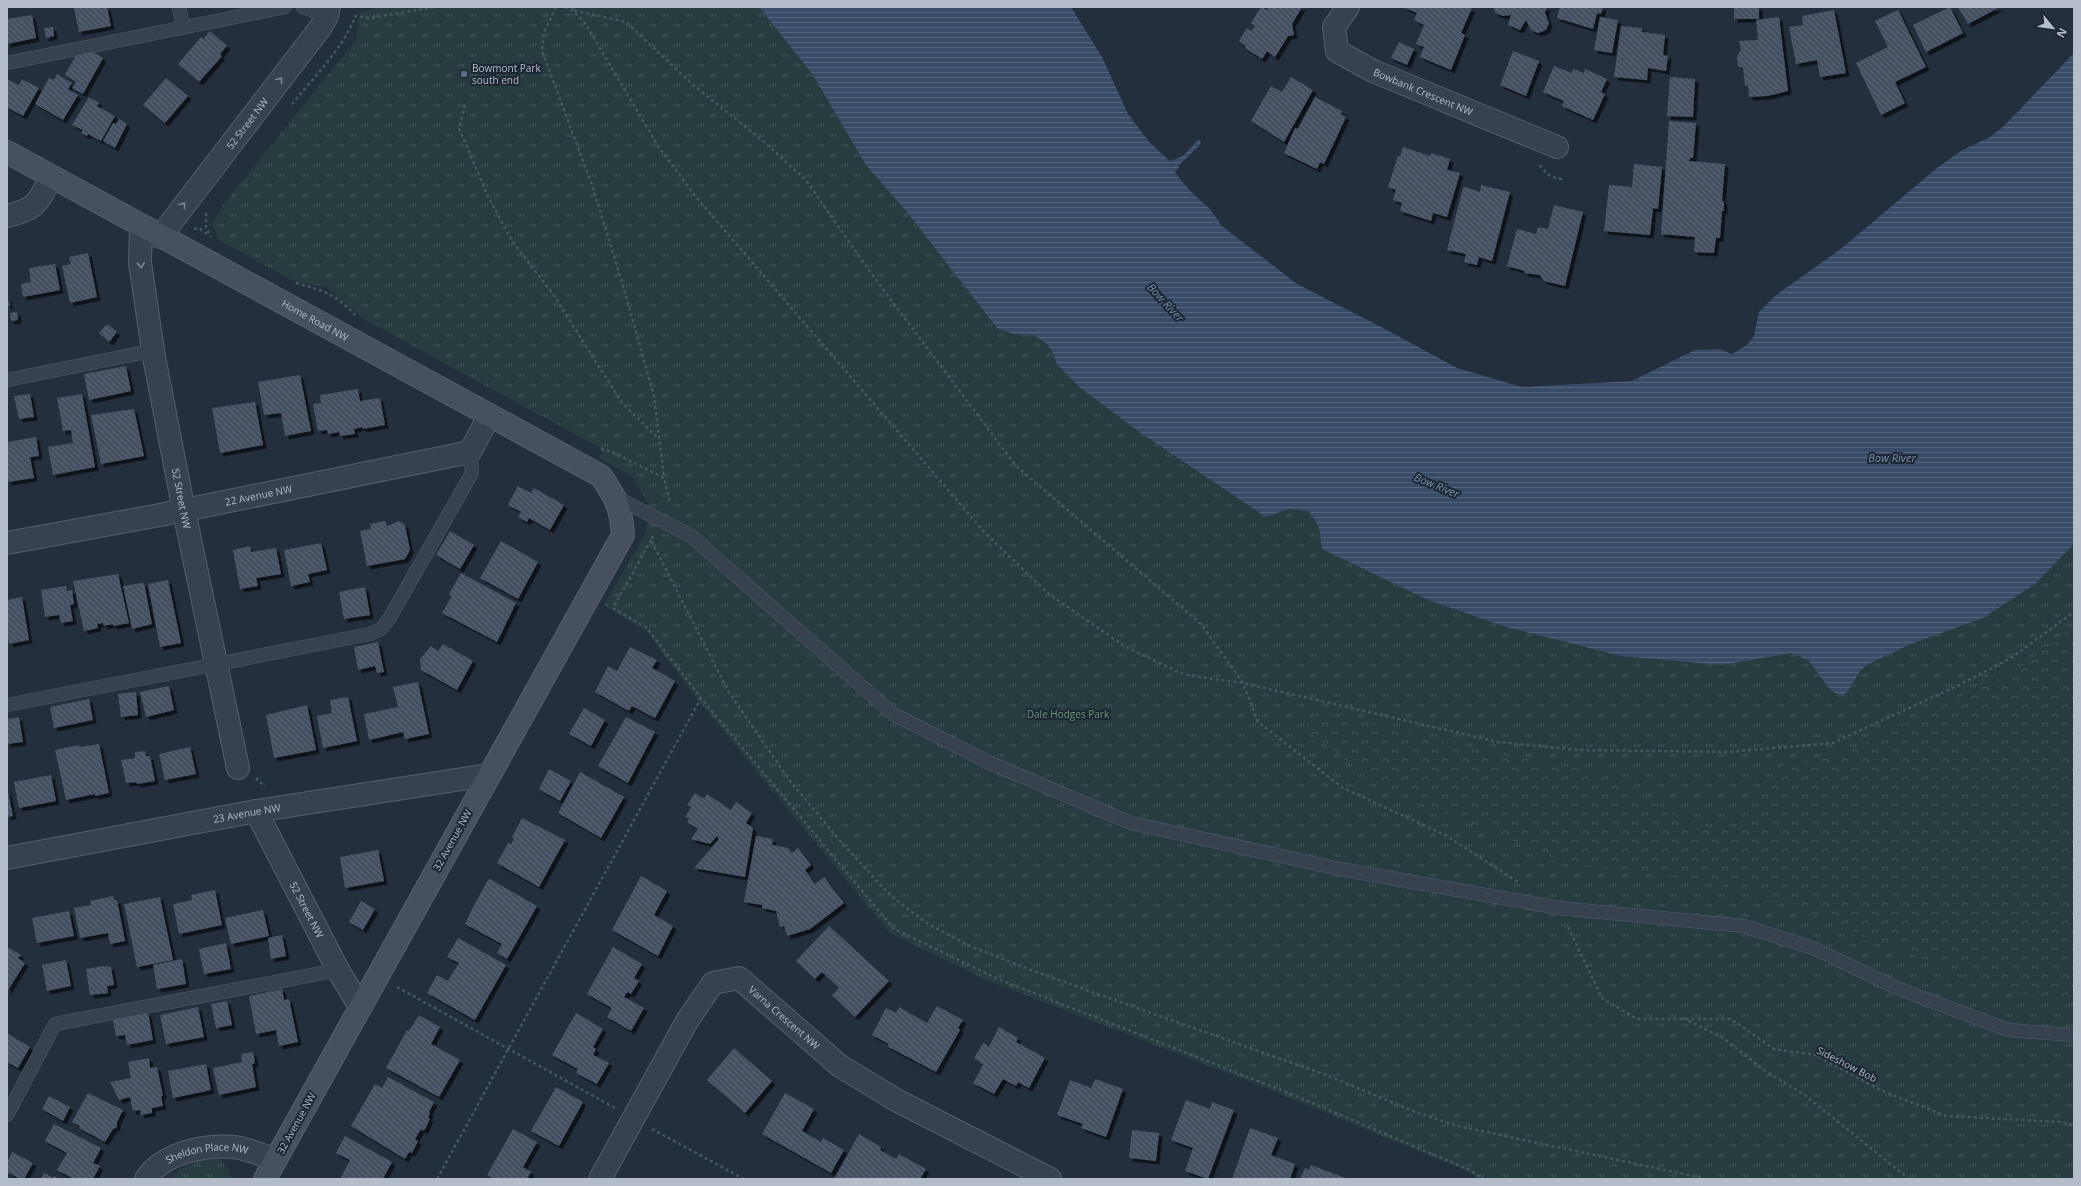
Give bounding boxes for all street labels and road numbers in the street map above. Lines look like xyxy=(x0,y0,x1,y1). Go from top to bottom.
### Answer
street label: Bowbank Crescent NW xyxy=(1371,65,1476,119)
street label: 52 Street NW xyxy=(223,94,272,152)
street label: Home Road NW xyxy=(279,296,352,344)
street label: 52 Street NW xyxy=(169,467,195,531)
street label: 22 Avenue NW xyxy=(224,481,294,509)
street label: 23 Avenue NW xyxy=(212,800,282,826)
street label: 32 Avenue NW xyxy=(429,806,475,873)
street label: 52 Street NW xyxy=(287,879,328,941)
street label: Varna Crescent NW xyxy=(746,983,824,1053)
street label: Sideshow Bob xyxy=(1815,1043,1879,1085)
street label: 32 Avenue NW xyxy=(273,1089,319,1156)
street label: Sheldon Place NW xyxy=(163,1139,251,1167)

